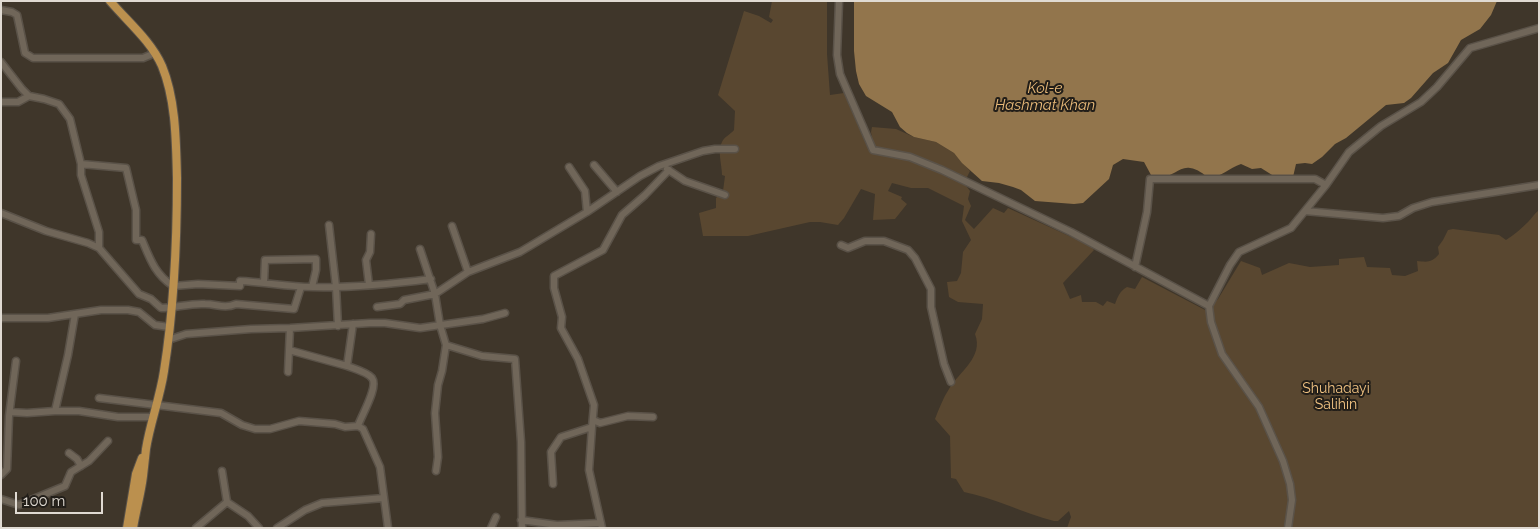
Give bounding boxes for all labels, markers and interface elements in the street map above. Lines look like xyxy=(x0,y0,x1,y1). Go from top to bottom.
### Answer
water label: Kol-e Hashmat Khan xyxy=(995,79,1095,114)
park label: Shuhadayi Salihin xyxy=(1302,381,1370,414)
scale bar xyxy=(18,482,105,514)
text: 100 m xyxy=(23,492,65,510)

